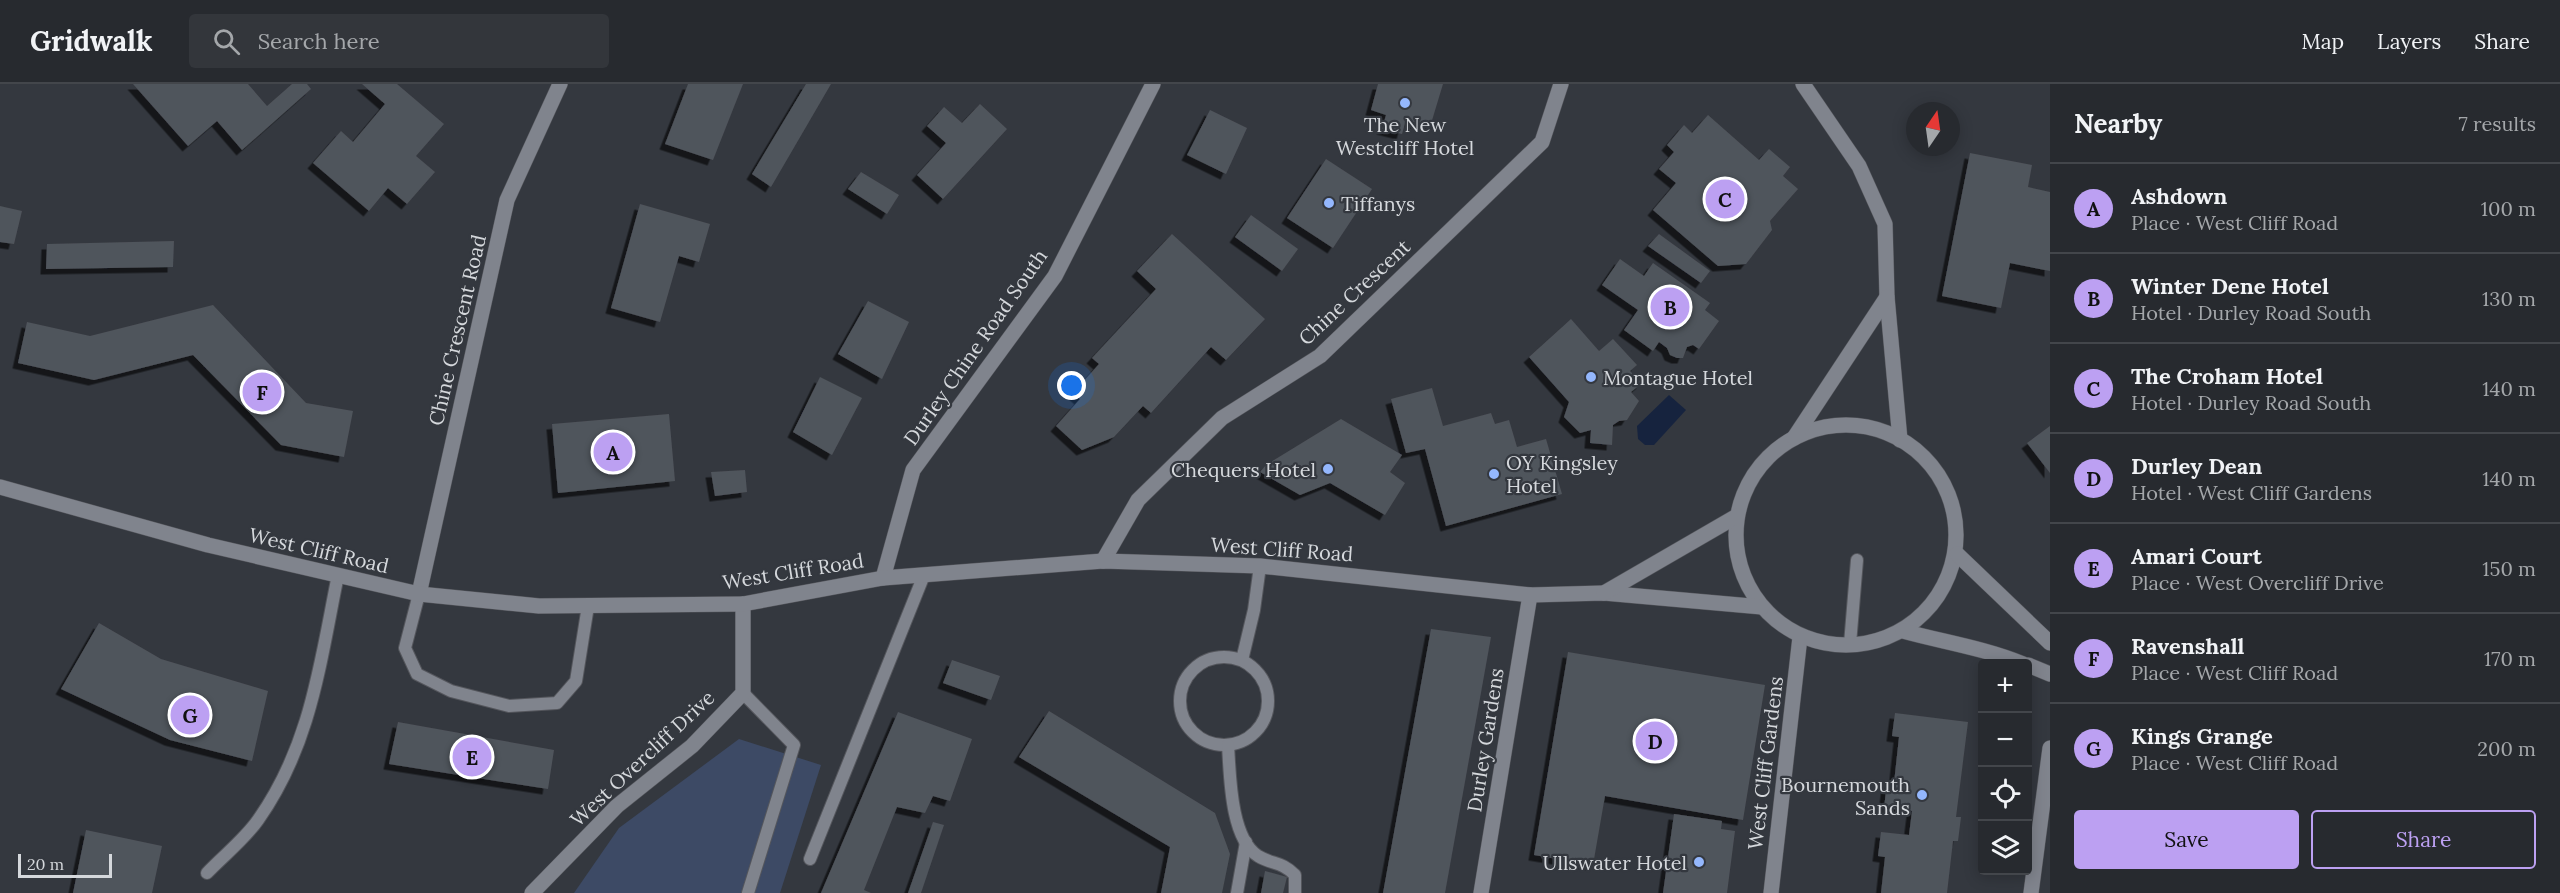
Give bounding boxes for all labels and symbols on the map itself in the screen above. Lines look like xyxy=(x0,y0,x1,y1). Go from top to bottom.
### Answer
marker: The New Westcliff Hotel xyxy=(1398,96,1412,110)
north arrow xyxy=(1906,102,1960,156)
place label: The New Westcliff Hotel xyxy=(1336,112,1474,160)
pin: C xyxy=(1706,176,1744,222)
place label: Tiffanys xyxy=(1341,191,1415,216)
marker: Tiffanys xyxy=(1322,196,1336,210)
street label: Chine Crescent Road xyxy=(423,232,491,428)
street label: Chine Crescent xyxy=(1293,234,1415,350)
street label: Durley Chine Road South xyxy=(898,244,1052,450)
pin: B xyxy=(1650,284,1690,330)
place label: Montague Hotel xyxy=(1603,365,1753,390)
pin: F xyxy=(242,370,282,414)
marker: Montague Hotel xyxy=(1584,370,1598,384)
your location xyxy=(1057,371,1086,400)
pin: A xyxy=(594,430,632,475)
place label: OY Kingsley Hotel xyxy=(1506,450,1618,498)
place label: Chequers Hotel xyxy=(1171,457,1316,482)
marker: Chequers Hotel xyxy=(1321,462,1335,476)
marker: OY Kingsley Hotel xyxy=(1487,467,1501,481)
street label: West Cliff Road xyxy=(247,522,391,578)
street label: West Cliff Road xyxy=(1210,532,1354,566)
street label: West Cliff Road xyxy=(721,547,865,595)
street label: Durley Gardens xyxy=(1461,666,1509,814)
street label: West Cliff Gardens xyxy=(1742,675,1788,851)
street label: West Overcliff Drive xyxy=(565,685,719,831)
pin: G xyxy=(170,692,210,738)
pin: D xyxy=(1636,718,1674,764)
pin: E xyxy=(452,734,492,780)
place label: Bournemouth Sands xyxy=(1781,772,1910,820)
marker: Bournemouth Sands xyxy=(1915,788,1929,802)
place label: Ullswater Hotel xyxy=(1542,850,1687,875)
scale bar xyxy=(18,851,112,878)
marker: Ullswater Hotel xyxy=(1692,855,1706,869)

